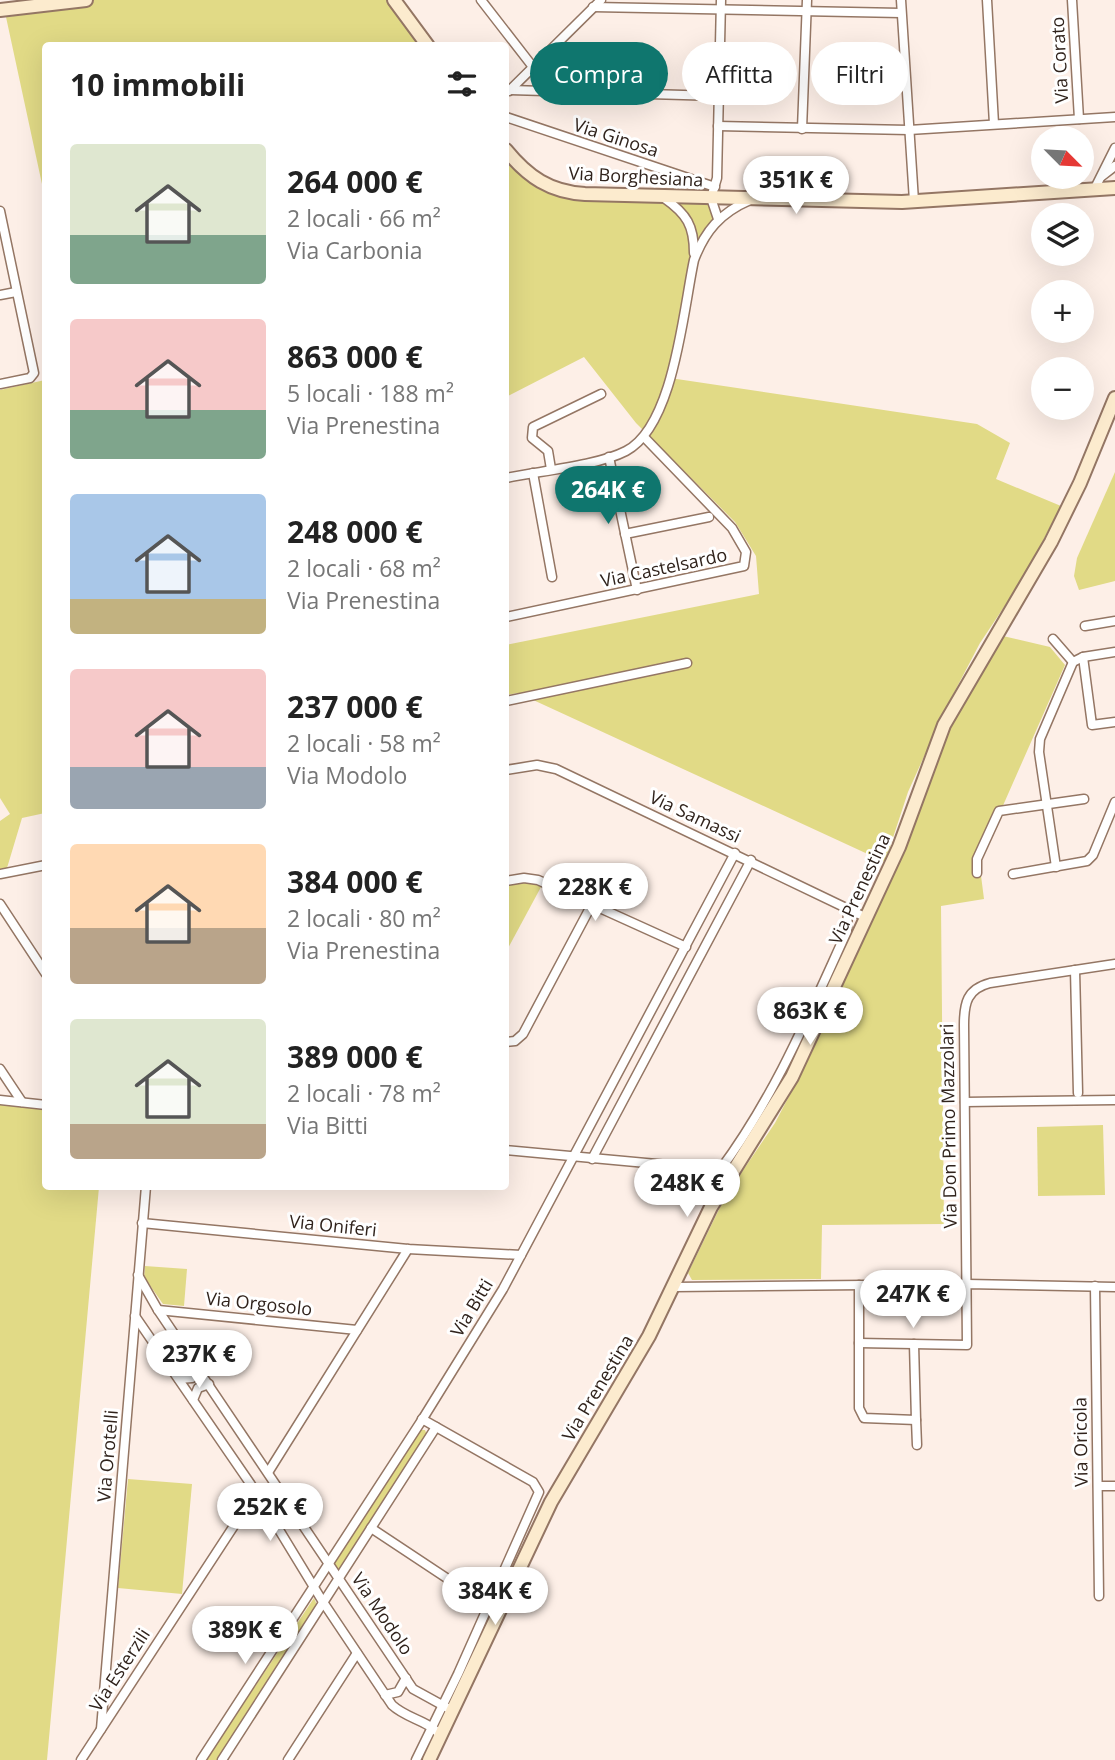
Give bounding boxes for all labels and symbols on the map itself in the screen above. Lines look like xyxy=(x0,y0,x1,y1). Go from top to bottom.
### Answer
street label: Via Corato xyxy=(1045,16,1073,104)
street label: Via Ginosa xyxy=(571,112,662,162)
north arrow xyxy=(1031,126,1094,189)
pin: 351K € xyxy=(739,156,853,216)
street label: Via Borghesiana xyxy=(568,160,704,192)
pin: 264K € xyxy=(551,466,665,526)
street label: Via Castelsardo xyxy=(598,542,729,592)
street label: Via Samassi xyxy=(646,784,745,848)
street label: Via Prenestina xyxy=(823,829,895,948)
pin: 228K € xyxy=(538,864,652,923)
pin: 863K € xyxy=(753,988,867,1047)
street label: Via Don Primo Mazzolari xyxy=(934,1023,962,1229)
pin: 248K € xyxy=(630,1160,744,1219)
street label: Via Oniferi xyxy=(288,1208,378,1242)
pin: 247K € xyxy=(856,1270,970,1330)
street label: Via Bitti xyxy=(445,1274,498,1341)
street label: Via Orgosolo xyxy=(205,1285,313,1321)
pin: 237K € xyxy=(142,1330,256,1390)
street label: Via Prenestina xyxy=(556,1330,638,1445)
street label: Via Oricola xyxy=(1067,1397,1093,1487)
street label: Via Orotelli xyxy=(91,1409,123,1503)
pin: 252K € xyxy=(213,1484,327,1543)
street label: Via Modolo xyxy=(347,1568,419,1659)
pin: 384K € xyxy=(438,1568,552,1627)
pin: 389K € xyxy=(188,1606,302,1666)
street label: Via Esterzili xyxy=(83,1623,155,1716)

